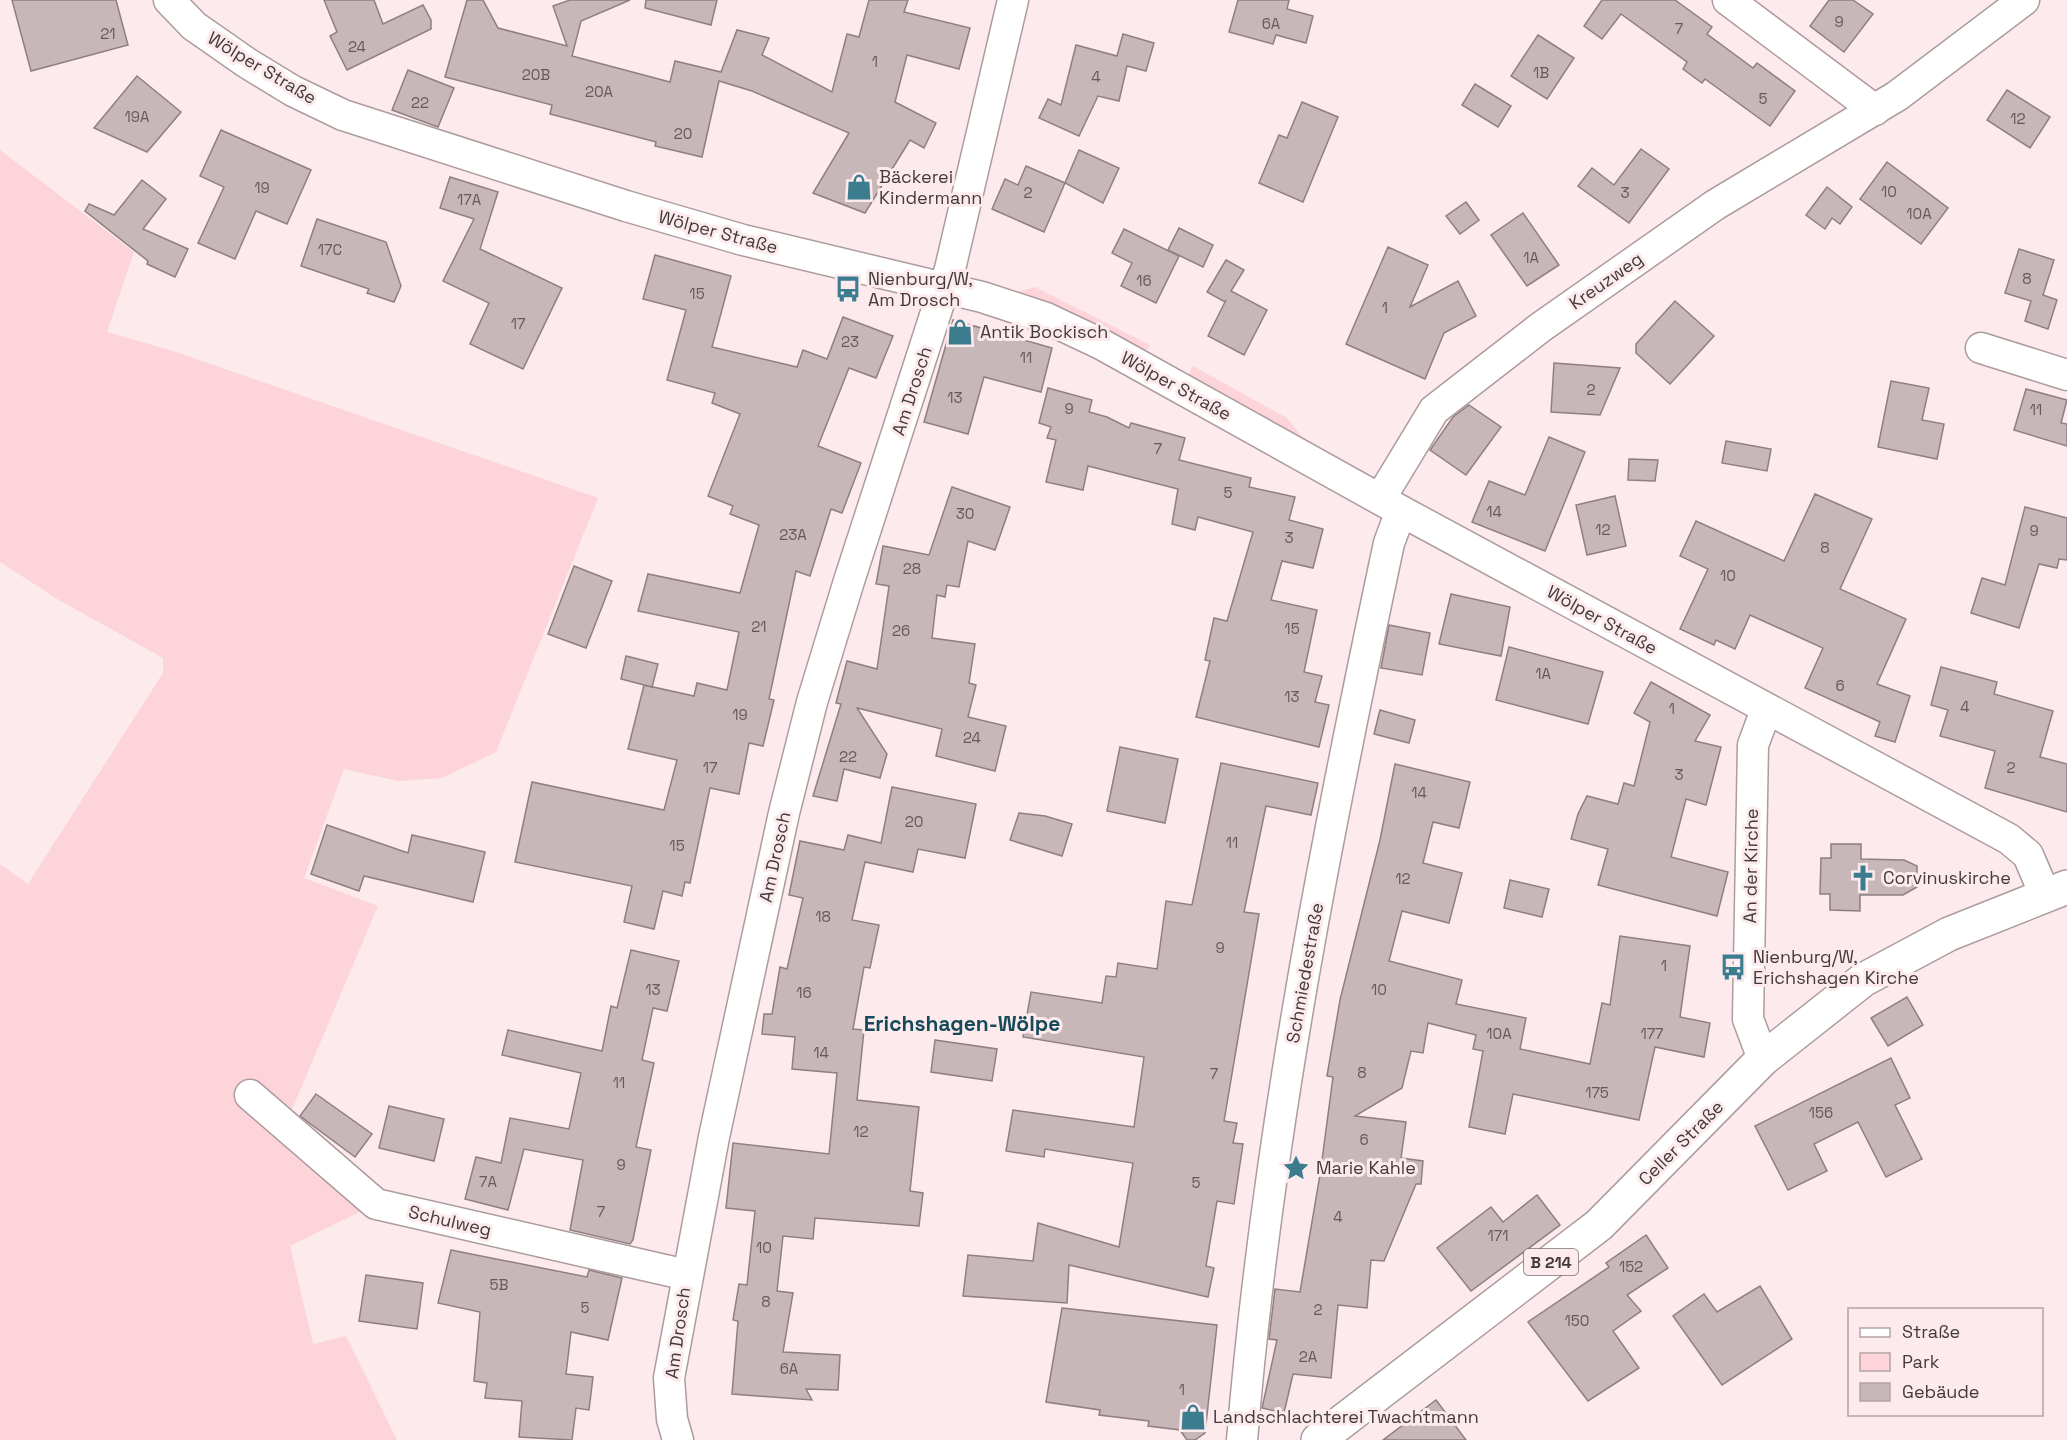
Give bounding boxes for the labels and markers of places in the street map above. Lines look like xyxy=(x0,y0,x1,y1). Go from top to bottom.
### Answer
place label: Bäckerei Kindermann xyxy=(879,165,982,209)
shop icon: Bäckerei Kindermann xyxy=(844,172,874,202)
place label: Nienburg/W, Am Drosch xyxy=(868,267,973,311)
bus stop icon: Nienburg/W, Am Drosch xyxy=(833,274,863,304)
shop icon: Antik Bockisch xyxy=(945,317,975,347)
place label: Antik Bockisch xyxy=(980,320,1108,343)
church icon: Corvinuskirche xyxy=(1848,863,1878,893)
place label: Corvinuskirche xyxy=(1883,866,2011,889)
place label: Nienburg/W, Erichshagen Kirche xyxy=(1753,945,1919,989)
bus stop icon: Nienburg/W, Erichshagen Kirche xyxy=(1718,952,1748,982)
place icon: Marie Kahle xyxy=(1281,1153,1311,1183)
place label: Marie Kahle xyxy=(1316,1156,1416,1179)
shop icon: Landschlachterei Twachtmann xyxy=(1178,1402,1208,1432)
place label: Landschlachterei Twachtmann xyxy=(1213,1405,1479,1428)

